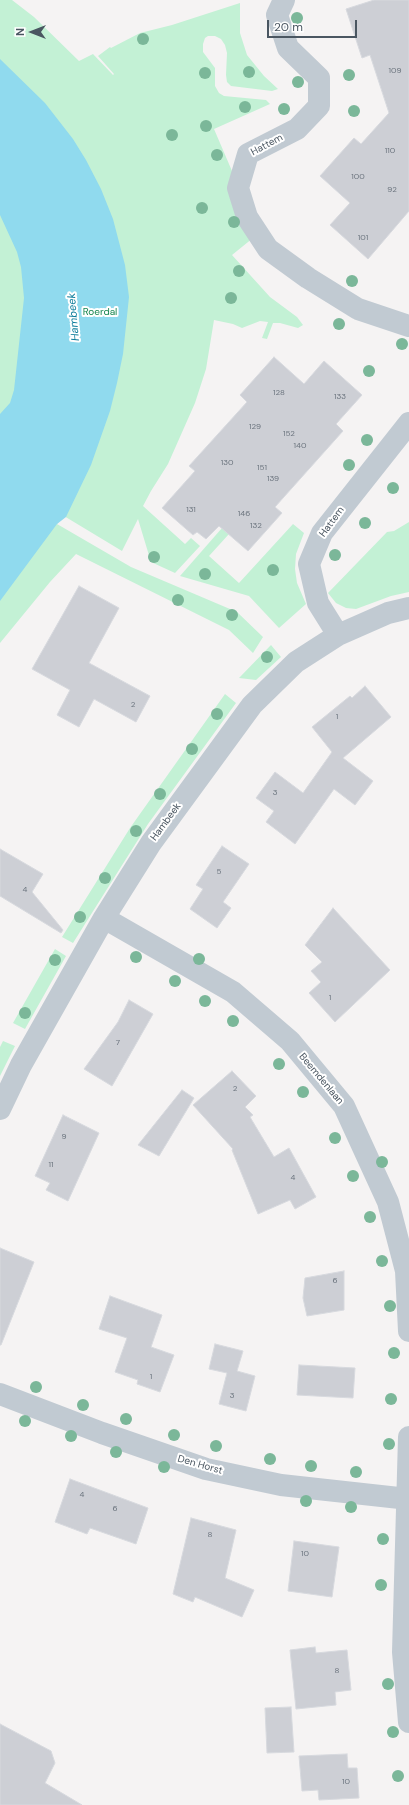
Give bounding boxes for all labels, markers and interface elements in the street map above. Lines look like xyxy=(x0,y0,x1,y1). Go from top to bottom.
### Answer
north arrow xyxy=(12,12,52,52)
scale bar xyxy=(269,12,359,38)
text: 20 m xyxy=(274,19,303,35)
text: N xyxy=(13,28,27,36)
house number: 109 xyxy=(389,66,401,76)
street label: Hattem xyxy=(249,132,285,158)
house number: 110 xyxy=(385,146,395,156)
house number: 100 xyxy=(351,172,365,182)
house number: 92 xyxy=(387,185,397,195)
house number: 101 xyxy=(358,233,368,243)
water label: Hambeek xyxy=(65,292,83,342)
park label: Roerdal xyxy=(83,306,117,318)
house number: 128 xyxy=(273,388,285,398)
house number: 133 xyxy=(334,392,346,402)
house number: 129 xyxy=(249,422,261,432)
house number: 152 xyxy=(283,429,295,439)
house number: 140 xyxy=(294,441,306,451)
house number: 130 xyxy=(221,458,233,468)
house number: 151 xyxy=(257,463,267,473)
house number: 139 xyxy=(267,474,279,484)
house number: 131 xyxy=(186,505,196,515)
street label: Hattem xyxy=(317,505,347,539)
house number: 146 xyxy=(238,509,250,519)
house number: 132 xyxy=(250,521,262,531)
house number: 2 xyxy=(131,700,135,710)
house number: 1 xyxy=(336,712,338,722)
house number: 3 xyxy=(273,788,277,798)
street label: Hambeek xyxy=(148,801,184,843)
house number: 5 xyxy=(217,867,221,877)
house number: 4 xyxy=(23,885,27,895)
house number: 1 xyxy=(329,993,331,1003)
house number: 7 xyxy=(116,1038,120,1048)
street label: Beemdenlaan xyxy=(296,1051,346,1107)
house number: 2 xyxy=(233,1084,237,1094)
house number: 9 xyxy=(61,1132,67,1142)
house number: 11 xyxy=(49,1160,53,1170)
house number: 4 xyxy=(291,1173,295,1183)
house number: 6 xyxy=(332,1276,338,1286)
house number: 1 xyxy=(150,1372,152,1382)
house number: 3 xyxy=(230,1391,234,1401)
street label: Den Horst xyxy=(176,1453,224,1477)
house number: 4 xyxy=(80,1490,84,1500)
house number: 6 xyxy=(112,1504,118,1514)
house number: 8 xyxy=(208,1530,212,1540)
house number: 10 xyxy=(301,1549,309,1559)
house number: 8 xyxy=(335,1666,339,1676)
house number: 10 xyxy=(342,1777,350,1787)

